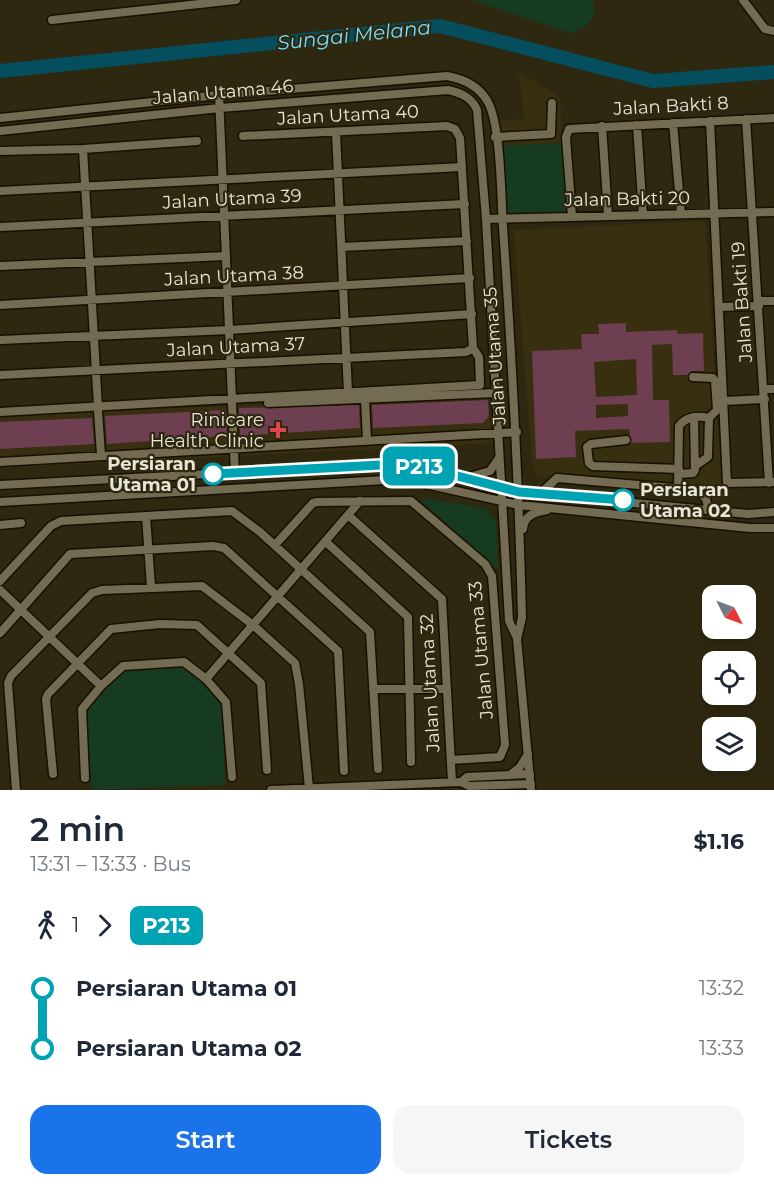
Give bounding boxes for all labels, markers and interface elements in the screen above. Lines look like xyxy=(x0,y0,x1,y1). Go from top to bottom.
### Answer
water label: Sungai Melana xyxy=(276,15,432,55)
street label: Jalan Utama 46 xyxy=(151,75,294,109)
street label: Jalan Bakti 8 xyxy=(612,92,729,120)
street label: Jalan Utama 40 xyxy=(275,100,420,130)
street label: Jalan Utama 39 xyxy=(161,184,302,214)
street label: Jalan Bakti 20 xyxy=(563,187,690,211)
street label: Jalan Bakti 19 xyxy=(727,241,757,364)
street label: Jalan Utama 38 xyxy=(163,261,304,291)
street label: Jalan Utama 35 xyxy=(479,286,511,427)
street label: Jalan Utama 37 xyxy=(165,332,306,362)
place label: Rinicare Health Clinic xyxy=(150,409,264,452)
marker: Rinicare Health Clinic xyxy=(269,421,287,439)
line badge: P213 xyxy=(377,446,461,486)
place label: Persiaran Utama 01 xyxy=(107,453,196,496)
text: P213 xyxy=(395,454,443,479)
marker: Persiaran Utama 01 xyxy=(202,463,224,485)
place label: Persiaran Utama 02 xyxy=(640,479,731,522)
marker: Persiaran Utama 02 xyxy=(612,489,634,511)
street label: Jalan Utama 33 xyxy=(464,580,498,721)
north arrow xyxy=(702,585,756,639)
map controls xyxy=(702,585,756,771)
street label: Jalan Utama 32 xyxy=(415,613,445,754)
button: locate xyxy=(702,651,756,705)
button: layers xyxy=(702,717,756,771)
text: 2 min xyxy=(30,809,125,849)
text: $1.16 xyxy=(694,828,744,855)
text: 13:31 – 13:33 · Bus xyxy=(30,852,191,876)
icon: walk xyxy=(30,909,63,942)
icon: forward xyxy=(88,909,121,942)
text: 1 xyxy=(72,913,79,937)
text: P213 xyxy=(142,913,191,938)
text: Persiaran Utama 01 xyxy=(76,975,297,1002)
text: 13:32 xyxy=(699,976,744,1000)
text: Persiaran Utama 02 xyxy=(76,1035,302,1062)
text: 13:33 xyxy=(699,1036,744,1060)
button: Start xyxy=(30,1105,381,1174)
button: Tickets xyxy=(393,1105,744,1174)

